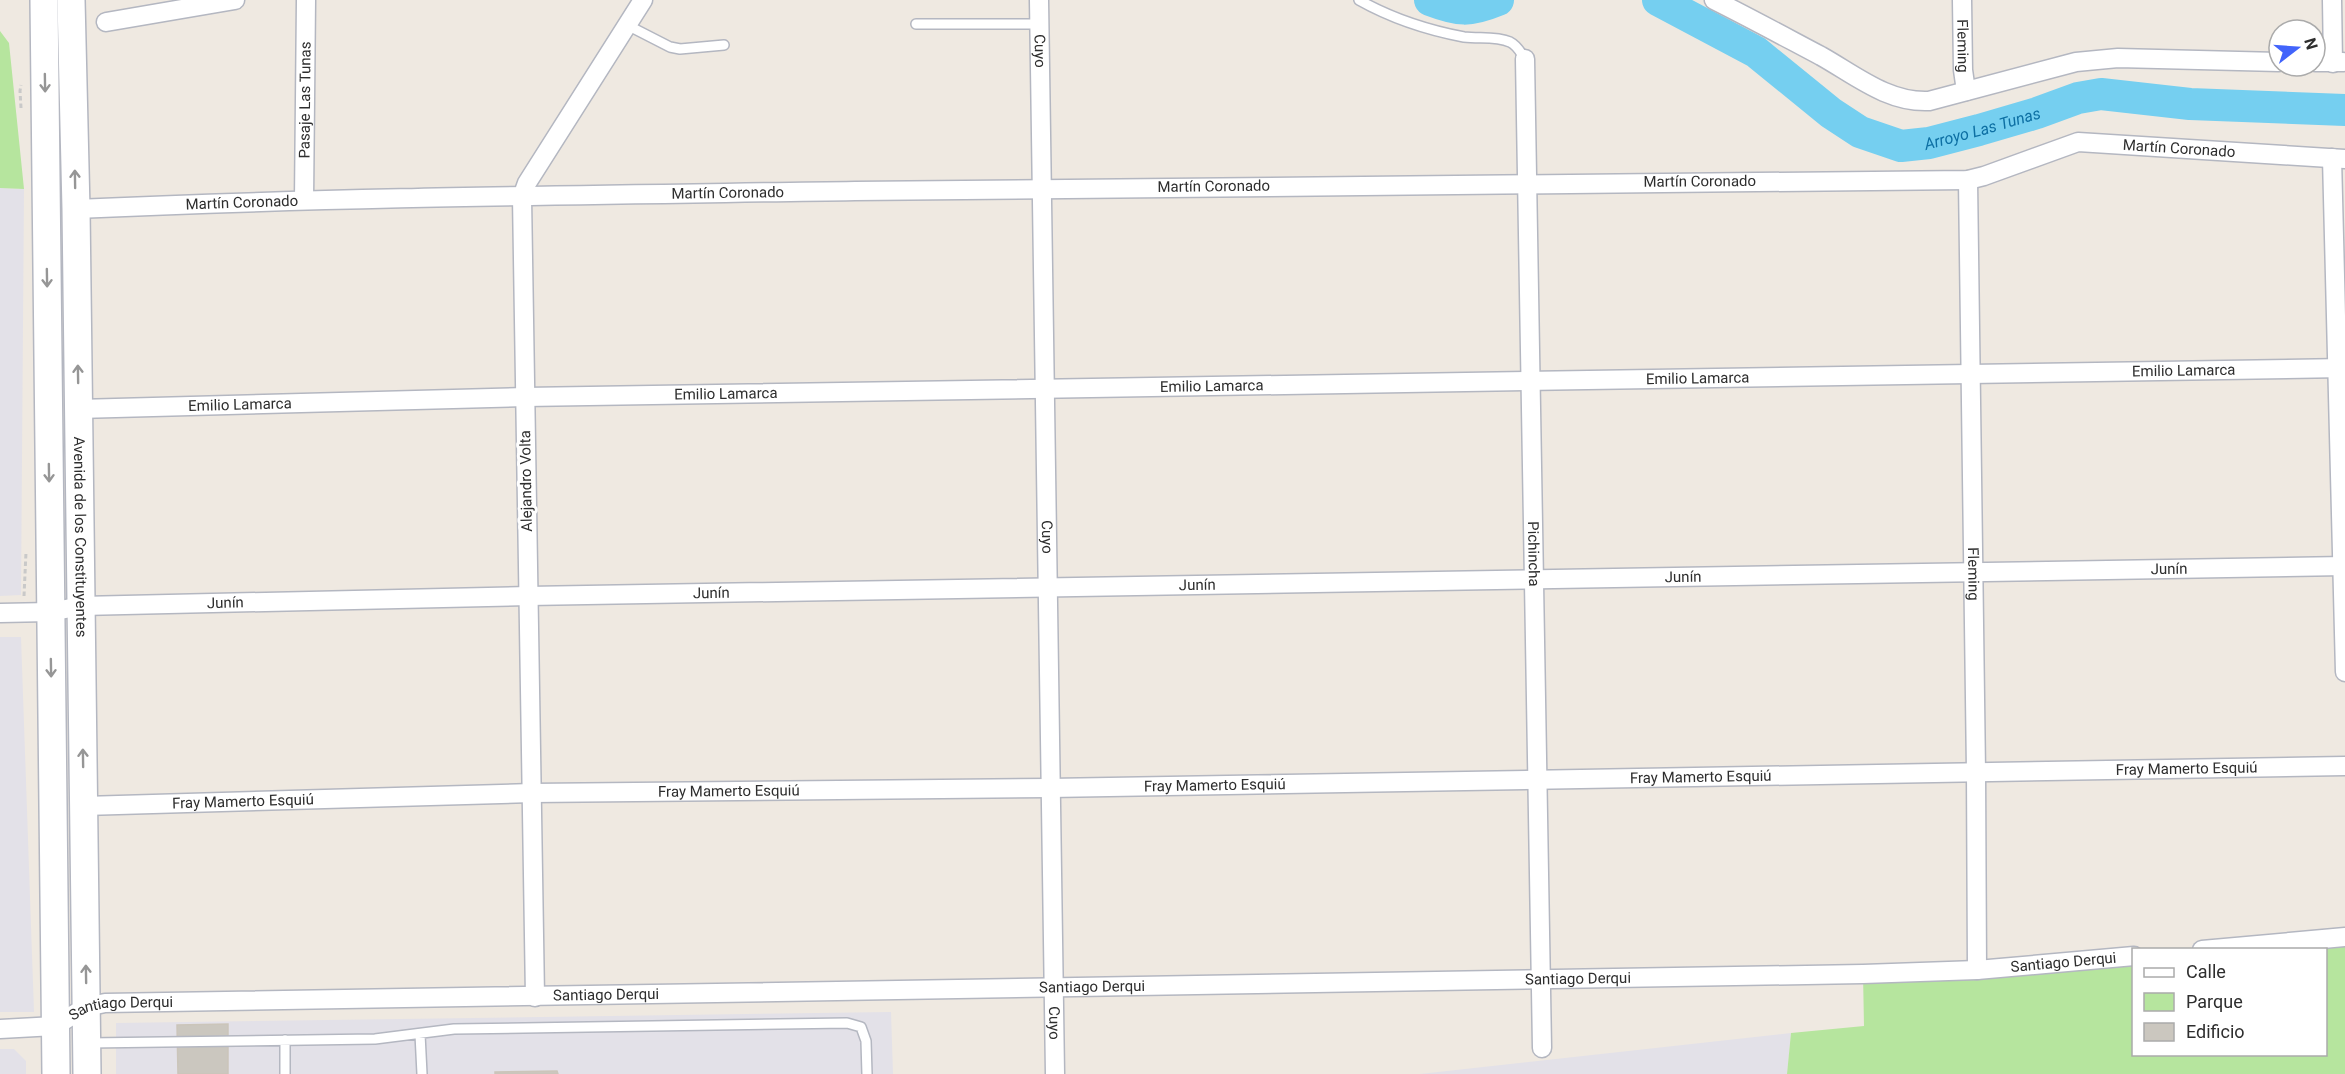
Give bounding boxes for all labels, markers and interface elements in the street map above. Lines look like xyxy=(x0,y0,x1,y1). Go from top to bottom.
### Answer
north arrow xyxy=(2267,18,2327,78)
street label: Fleming xyxy=(1953,19,1972,73)
street label: Cuyo xyxy=(1031,34,1049,68)
text: N xyxy=(2300,36,2322,52)
street label: Pasaje Las Tunas xyxy=(295,41,315,159)
one-way arrow xyxy=(39,72,51,92)
water label: Arroyo Las Tunas xyxy=(1921,104,2043,154)
street label: Martín Coronado xyxy=(2122,136,2236,161)
one-way arrow xyxy=(69,169,81,189)
street label: Martín Coronado xyxy=(1643,172,1756,191)
street label: Martín Coronado xyxy=(1157,177,1270,196)
street label: Martín Coronado xyxy=(671,183,784,203)
street label: Martín Coronado xyxy=(185,192,298,213)
one-way arrow xyxy=(41,267,53,287)
street label: Emilio Lamarca xyxy=(2132,361,2236,380)
one-way arrow xyxy=(72,364,84,384)
street label: Emilio Lamarca xyxy=(1646,368,1750,388)
street label: Emilio Lamarca xyxy=(1160,376,1264,396)
street label: Emilio Lamarca xyxy=(674,384,778,404)
street label: Emilio Lamarca xyxy=(188,394,292,415)
street label: Alejandro Volta xyxy=(516,430,536,532)
street label: Avenida de los Constituyentes xyxy=(70,436,90,637)
one-way arrow xyxy=(43,462,55,482)
street label: Cuyo xyxy=(1038,520,1056,554)
street label: Pichincha xyxy=(1524,521,1543,587)
street label: Fleming xyxy=(1964,547,1983,601)
street label: Junín xyxy=(2150,560,2188,578)
street label: Junín xyxy=(1665,568,1702,586)
street label: Junín xyxy=(1179,576,1216,594)
street label: Junín xyxy=(693,584,730,602)
street label: Junín xyxy=(207,593,244,612)
one-way arrow xyxy=(45,657,57,677)
one-way arrow xyxy=(77,748,89,768)
street label: Fray Mamerto Esquiú xyxy=(2116,758,2258,779)
street label: Fray Mamerto Esquiú xyxy=(1630,767,1772,787)
street label: Fray Mamerto Esquiú xyxy=(1144,775,1286,795)
street label: Fray Mamerto Esquiú xyxy=(658,781,800,801)
street label: Fray Mamerto Esquiú xyxy=(172,790,314,812)
legend xyxy=(2132,948,2327,1056)
street label: Santiago Derqui xyxy=(2010,949,2117,976)
text: Calle xyxy=(2186,961,2226,982)
one-way arrow xyxy=(80,964,92,984)
street label: Santiago Derqui xyxy=(1525,969,1631,989)
street label: Santiago Derqui xyxy=(1039,977,1145,997)
street label: Santiago Derqui xyxy=(553,985,659,1005)
text: Parque xyxy=(2186,991,2243,1012)
street label: Santiago Derqui xyxy=(66,993,173,1024)
street label: Cuyo xyxy=(1045,1006,1063,1040)
text: Edificio xyxy=(2186,1021,2245,1042)

